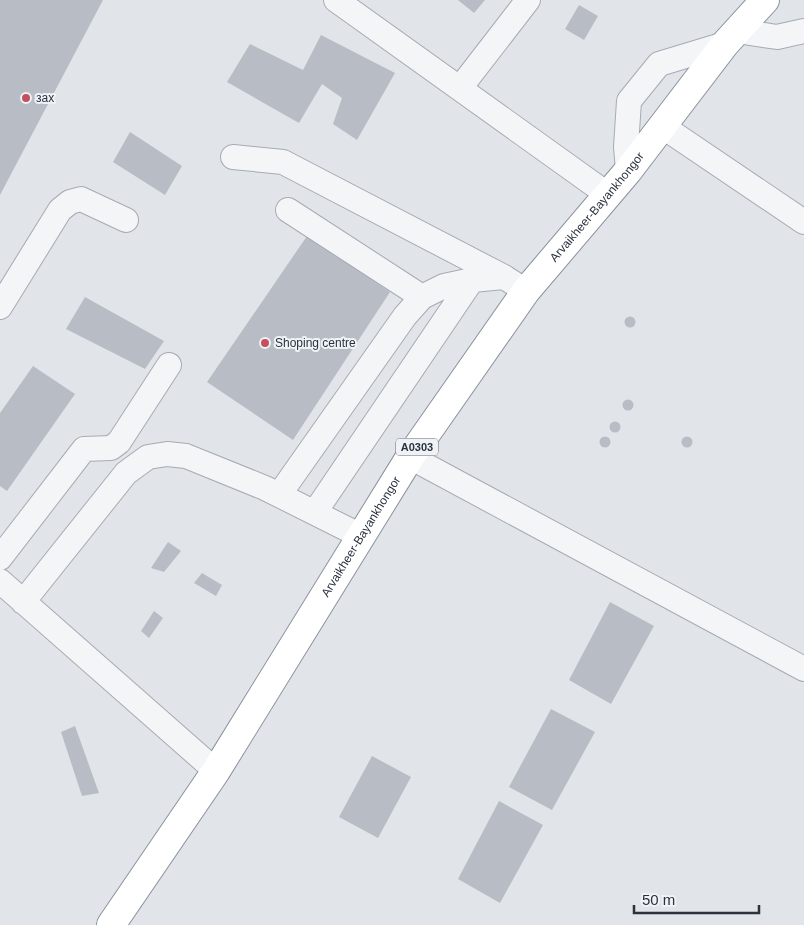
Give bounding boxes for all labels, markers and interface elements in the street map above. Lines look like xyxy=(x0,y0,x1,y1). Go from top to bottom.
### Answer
place label: зах xyxy=(36,91,54,105)
marker: зах xyxy=(20,92,32,104)
street label: Arvaikheer-Bayankhongor xyxy=(547,149,647,265)
place label: Shoping centre xyxy=(275,336,356,350)
marker: Shoping centre xyxy=(259,337,271,349)
road number: A0303 xyxy=(396,438,438,456)
street label: Arvaikheer-Bayankhongor xyxy=(318,474,403,599)
scale bar xyxy=(634,882,759,914)
text: 50 m xyxy=(642,891,675,908)

